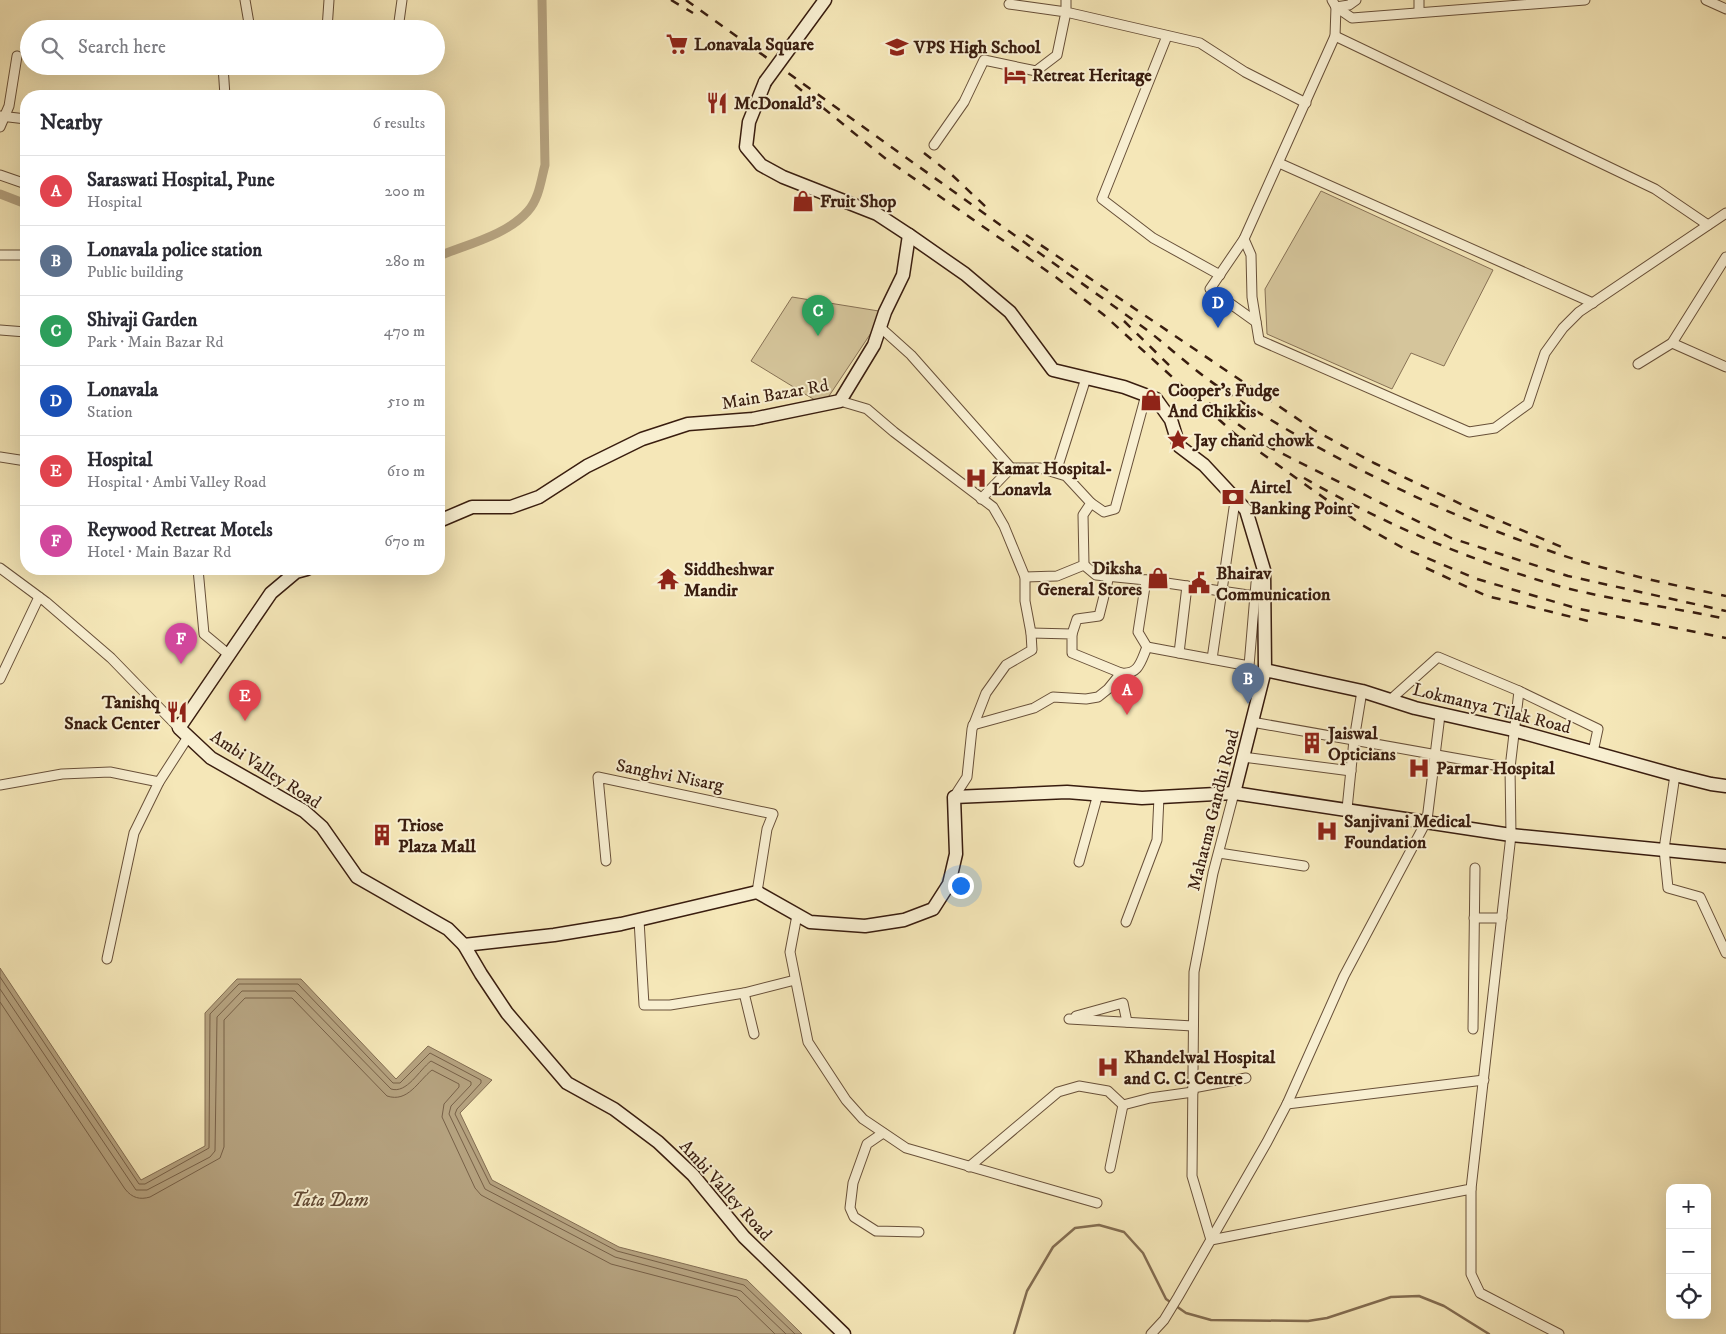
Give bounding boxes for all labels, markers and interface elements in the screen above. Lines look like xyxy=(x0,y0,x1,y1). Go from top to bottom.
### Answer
search box xyxy=(20,20,445,75)
supermarket icon: Lonavala Square xyxy=(664,31,690,57)
icon: search xyxy=(38,34,66,62)
place label: Lonavala Square xyxy=(694,34,815,56)
school or university icon: VPS High School xyxy=(884,34,910,60)
text: Search here xyxy=(78,36,166,59)
place label: VPS High School xyxy=(913,37,1041,59)
hotel icon: Retreat Heritage xyxy=(1002,62,1028,88)
place label: Retreat Heritage xyxy=(1032,65,1152,87)
restaurant icon: McDonald's xyxy=(704,90,730,116)
place label: McDonald's xyxy=(734,93,822,115)
text: Nearby xyxy=(40,110,102,136)
text: 6 results xyxy=(372,113,425,133)
text: Saraswati Hospital, Pune xyxy=(87,169,275,192)
text: A xyxy=(51,181,61,201)
text: 200 m xyxy=(384,181,425,201)
shop icon: Fruit Shop xyxy=(790,188,816,214)
place label: Fruit Shop xyxy=(820,191,896,213)
text: Hospital xyxy=(87,192,142,212)
text: Lonavala police station xyxy=(87,239,262,262)
text: B xyxy=(51,251,61,271)
text: 280 m xyxy=(385,251,425,271)
text: Public building xyxy=(87,262,183,282)
pin: D xyxy=(1202,287,1234,328)
pin: C xyxy=(802,295,834,336)
text: Shivaji Garden xyxy=(87,309,197,332)
text: C xyxy=(51,321,61,341)
text: 470 m xyxy=(384,321,425,341)
text: Park · Main Bazar Rd xyxy=(87,332,224,352)
street label: Main Bazar Rd xyxy=(720,375,830,415)
text: Lonavala xyxy=(87,379,158,402)
place label: Cooper's Fudge And Chikkis xyxy=(1167,380,1280,423)
shop icon: Cooper's Fudge And Chikkis xyxy=(1138,387,1164,413)
text: D xyxy=(50,391,62,411)
text: 510 m xyxy=(387,391,425,411)
text: Station xyxy=(87,402,133,422)
place icon: Jay chand chowk xyxy=(1165,427,1191,453)
place label: Jay chand chowk xyxy=(1192,430,1315,452)
text: Hospital xyxy=(87,449,152,472)
place label: Kamat Hospital- Lonavla xyxy=(992,458,1112,501)
text: E xyxy=(50,461,62,481)
text: 610 m xyxy=(387,461,425,481)
hospital icon: Kamat Hospital- Lonavla xyxy=(963,465,989,491)
text: Hospital · Ambi Valley Road xyxy=(87,472,266,492)
place label: Airtel Banking Point xyxy=(1249,477,1353,520)
bank icon: Airtel Banking Point xyxy=(1220,484,1246,510)
text: Reywood Retreat Motels xyxy=(87,519,273,542)
text: F xyxy=(51,531,61,551)
text: 670 m xyxy=(384,531,425,551)
text: Hotel · Main Bazar Rd xyxy=(87,542,231,562)
place label: Diksha General Stores xyxy=(1037,558,1142,601)
place label: Siddheshwar Mandir xyxy=(684,559,774,602)
place label: Bhairav Communication xyxy=(1216,563,1331,606)
shop icon: Diksha General Stores xyxy=(1145,565,1171,591)
temple icon: Siddheshwar Mandir xyxy=(655,566,681,592)
public building icon: Bhairav Communication xyxy=(1186,570,1212,596)
pin: F xyxy=(165,623,197,664)
pin: B xyxy=(1232,663,1264,704)
pin: A xyxy=(1111,674,1143,715)
street label: Lokmanya Tilak Road xyxy=(1410,679,1573,739)
pin: E xyxy=(229,680,261,721)
place label: Tanishq Snack Center xyxy=(64,692,161,735)
restaurant icon: Tanishq Snack Center xyxy=(164,699,190,725)
place label: Jaiswal Opticians xyxy=(1326,723,1396,766)
street label: Ambi Valley Road xyxy=(206,726,325,814)
street label: Mahatma Gandhi Road xyxy=(1183,727,1245,893)
building icon: Jaiswal Opticians xyxy=(1299,730,1325,756)
street label: Sanghvi Nisarg xyxy=(614,755,726,797)
hospital icon: Parmar Hospital xyxy=(1406,755,1432,781)
place label: Parmar Hospital xyxy=(1436,758,1555,780)
place label: Sanjivani Medical Foundation xyxy=(1344,811,1472,854)
place label: Triose Plaza Mall xyxy=(397,815,476,858)
hospital icon: Sanjivani Medical Foundation xyxy=(1314,818,1340,844)
building icon: Triose Plaza Mall xyxy=(369,822,395,848)
your location xyxy=(948,873,974,899)
place label: Khandelwal Hospital and C. C. Centre xyxy=(1124,1047,1276,1090)
hospital icon: Khandelwal Hospital and C. C. Centre xyxy=(1095,1054,1121,1080)
street label: Ambi Valley Road xyxy=(674,1136,776,1245)
map controls xyxy=(1666,1184,1711,1319)
button: + xyxy=(1666,1184,1711,1229)
water label: Tata Dam xyxy=(291,1189,369,1212)
button: − xyxy=(1666,1229,1711,1274)
button: locate xyxy=(1666,1274,1711,1319)

